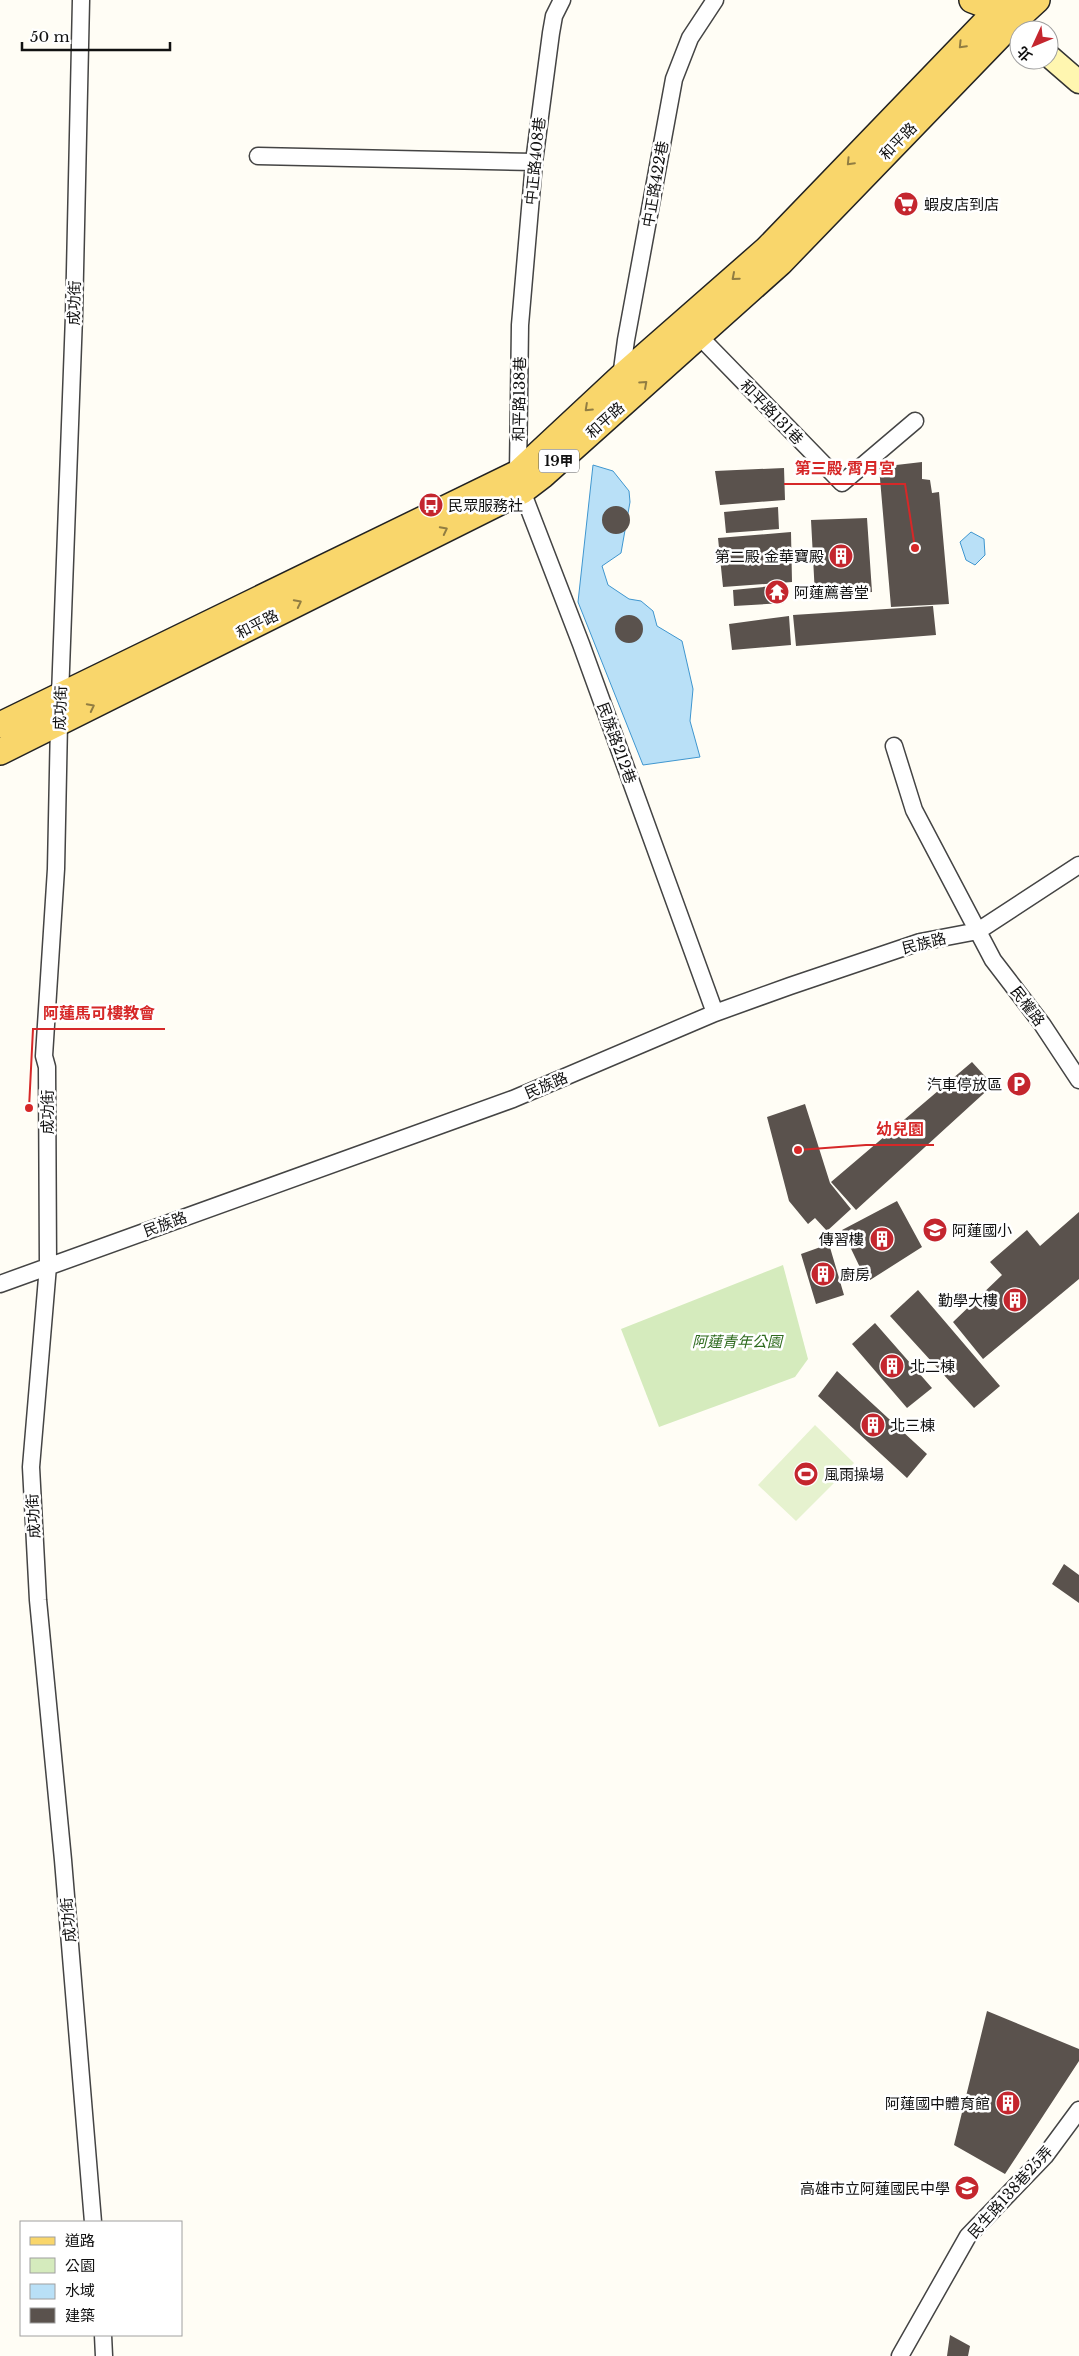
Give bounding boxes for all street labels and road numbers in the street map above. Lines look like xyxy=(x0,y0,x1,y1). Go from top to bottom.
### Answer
street label: 中正路408巷 xyxy=(521,116,549,206)
street label: 和平路 xyxy=(876,118,920,164)
street label: 中正路422巷 xyxy=(638,139,672,229)
street label: 成功街 xyxy=(64,280,84,326)
street label: 和平路138巷 xyxy=(509,356,529,442)
street label: 和平路131巷 xyxy=(736,376,808,448)
street label: 和平路 xyxy=(582,398,628,442)
road number: 19甲 xyxy=(539,450,579,472)
street label: 和平路 xyxy=(233,605,281,643)
street label: 成功街 xyxy=(50,685,70,731)
street label: 民族路212巷 xyxy=(594,700,640,786)
street label: 民族路 xyxy=(900,928,948,958)
street label: 民權路 xyxy=(1007,982,1049,1030)
street label: 民族路 xyxy=(522,1067,570,1103)
street label: 成功街 xyxy=(38,1089,57,1135)
street label: 民族路 xyxy=(141,1207,189,1241)
street label: 成功街 xyxy=(22,1493,44,1539)
street label: 成功街 xyxy=(57,1897,79,1943)
street label: 民生路138巷25弄 xyxy=(964,2142,1056,2242)

